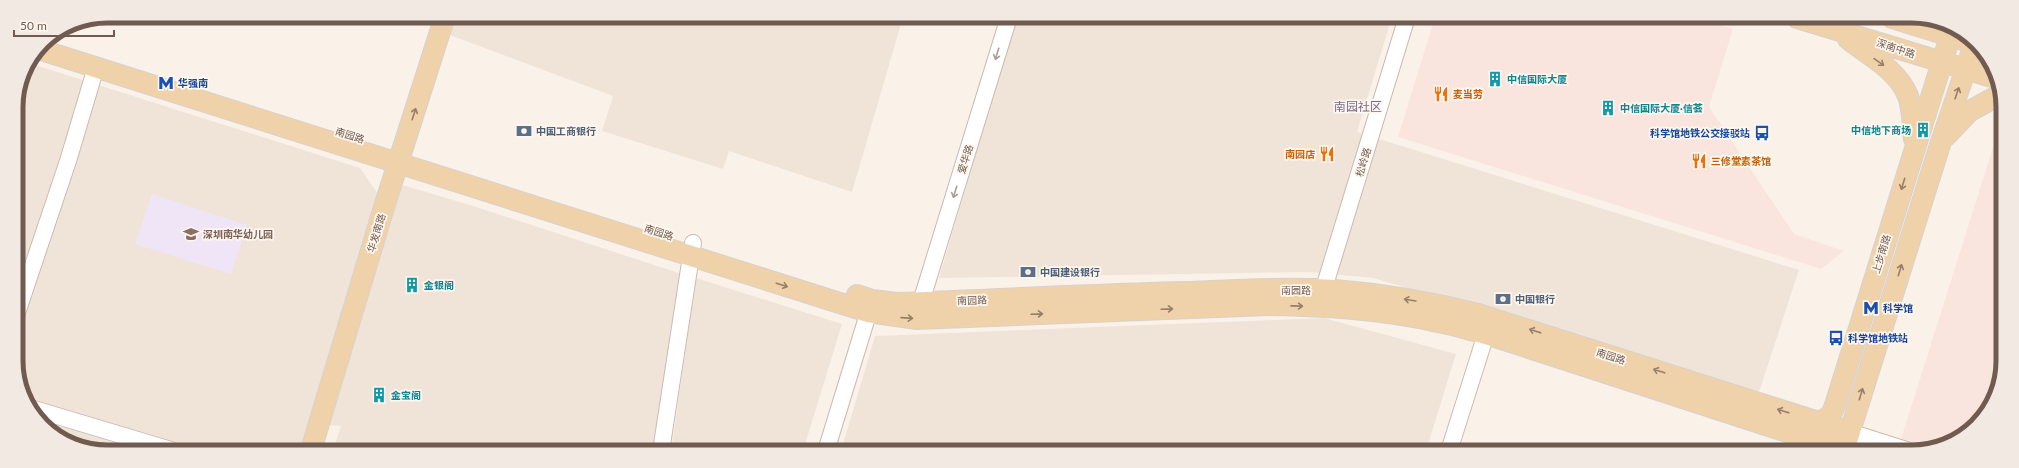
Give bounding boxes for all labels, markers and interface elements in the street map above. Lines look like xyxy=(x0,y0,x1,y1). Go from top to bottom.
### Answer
scale bar xyxy=(14,12,114,38)
text: 50 m xyxy=(20,18,47,33)
street label: 深南中路 xyxy=(1875,36,1917,60)
one-way arrow xyxy=(993,47,1000,60)
one-way arrow xyxy=(1874,58,1885,66)
building icon: 中信国际大厦 xyxy=(1486,70,1504,88)
place label: 中信国际大厦 xyxy=(1507,73,1567,85)
metro station icon: 华强南 xyxy=(157,74,175,92)
place label: 华强南 xyxy=(178,77,208,89)
restaurant icon: 麦当劳 xyxy=(1432,85,1450,103)
one-way arrow xyxy=(1954,87,1961,100)
place label: 麦当劳 xyxy=(1453,88,1483,100)
district label: 南园社区 xyxy=(1334,99,1382,114)
building icon: 中信国际大厦·信荟 xyxy=(1599,99,1617,117)
place label: 中信国际大厦·信荟 xyxy=(1620,102,1703,114)
one-way arrow xyxy=(411,108,418,121)
building icon: 中信地下商场 xyxy=(1914,121,1932,139)
bank icon: 中国工商银行 xyxy=(515,122,533,140)
bus stop icon: 科学馆地铁公交接驳站 xyxy=(1753,124,1771,142)
place label: 中信地下商场 xyxy=(1851,124,1911,136)
street label: 南园路 xyxy=(334,125,366,145)
place label: 中国工商银行 xyxy=(536,125,596,137)
place label: 科学馆地铁公交接驳站 xyxy=(1650,127,1750,139)
street label: 爱华路 xyxy=(955,143,975,175)
restaurant icon: 南园店 xyxy=(1318,145,1336,163)
street label: 松岭路 xyxy=(1353,146,1373,178)
place label: 南园店 xyxy=(1285,148,1315,160)
restaurant icon: 三修堂素茶馆 xyxy=(1690,152,1708,170)
place label: 三修堂素茶馆 xyxy=(1711,155,1771,167)
one-way arrow xyxy=(1899,177,1906,190)
one-way arrow xyxy=(951,185,958,198)
street label: 华发南路 xyxy=(364,212,388,254)
street label: 南园路 xyxy=(643,222,675,242)
school or university icon: 深圳南华幼儿园 xyxy=(182,225,200,243)
place label: 深圳南华幼儿园 xyxy=(203,228,273,240)
street label: 上步南路 xyxy=(1869,233,1893,275)
bank icon: 中国建设银行 xyxy=(1019,263,1037,281)
one-way arrow xyxy=(1897,264,1904,277)
place label: 中国建设银行 xyxy=(1040,266,1100,278)
building icon: 金银阁 xyxy=(403,276,421,294)
place label: 金银阁 xyxy=(423,279,454,291)
one-way arrow xyxy=(776,282,789,289)
street label: 南园路 xyxy=(1281,284,1311,296)
bank icon: 中国银行 xyxy=(1494,290,1512,308)
street label: 南园路 xyxy=(957,293,987,307)
place label: 中国银行 xyxy=(1515,293,1555,305)
one-way arrow xyxy=(1404,295,1417,303)
metro station icon: 科学馆 xyxy=(1862,299,1880,317)
one-way arrow xyxy=(1290,302,1303,310)
place label: 科学馆 xyxy=(1883,302,1913,314)
one-way arrow xyxy=(1160,305,1173,313)
one-way arrow xyxy=(1030,310,1043,318)
one-way arrow xyxy=(900,314,913,321)
one-way arrow xyxy=(1530,327,1542,335)
bus stop icon: 科学馆地铁站 xyxy=(1827,329,1845,347)
place label: 科学馆地铁站 xyxy=(1848,332,1908,344)
street label: 南园路 xyxy=(1595,346,1627,366)
one-way arrow xyxy=(1653,367,1666,374)
building icon: 金宝阁 xyxy=(370,386,388,404)
one-way arrow xyxy=(1858,388,1865,401)
place label: 金宝阁 xyxy=(390,389,421,401)
one-way arrow xyxy=(1777,406,1789,414)

